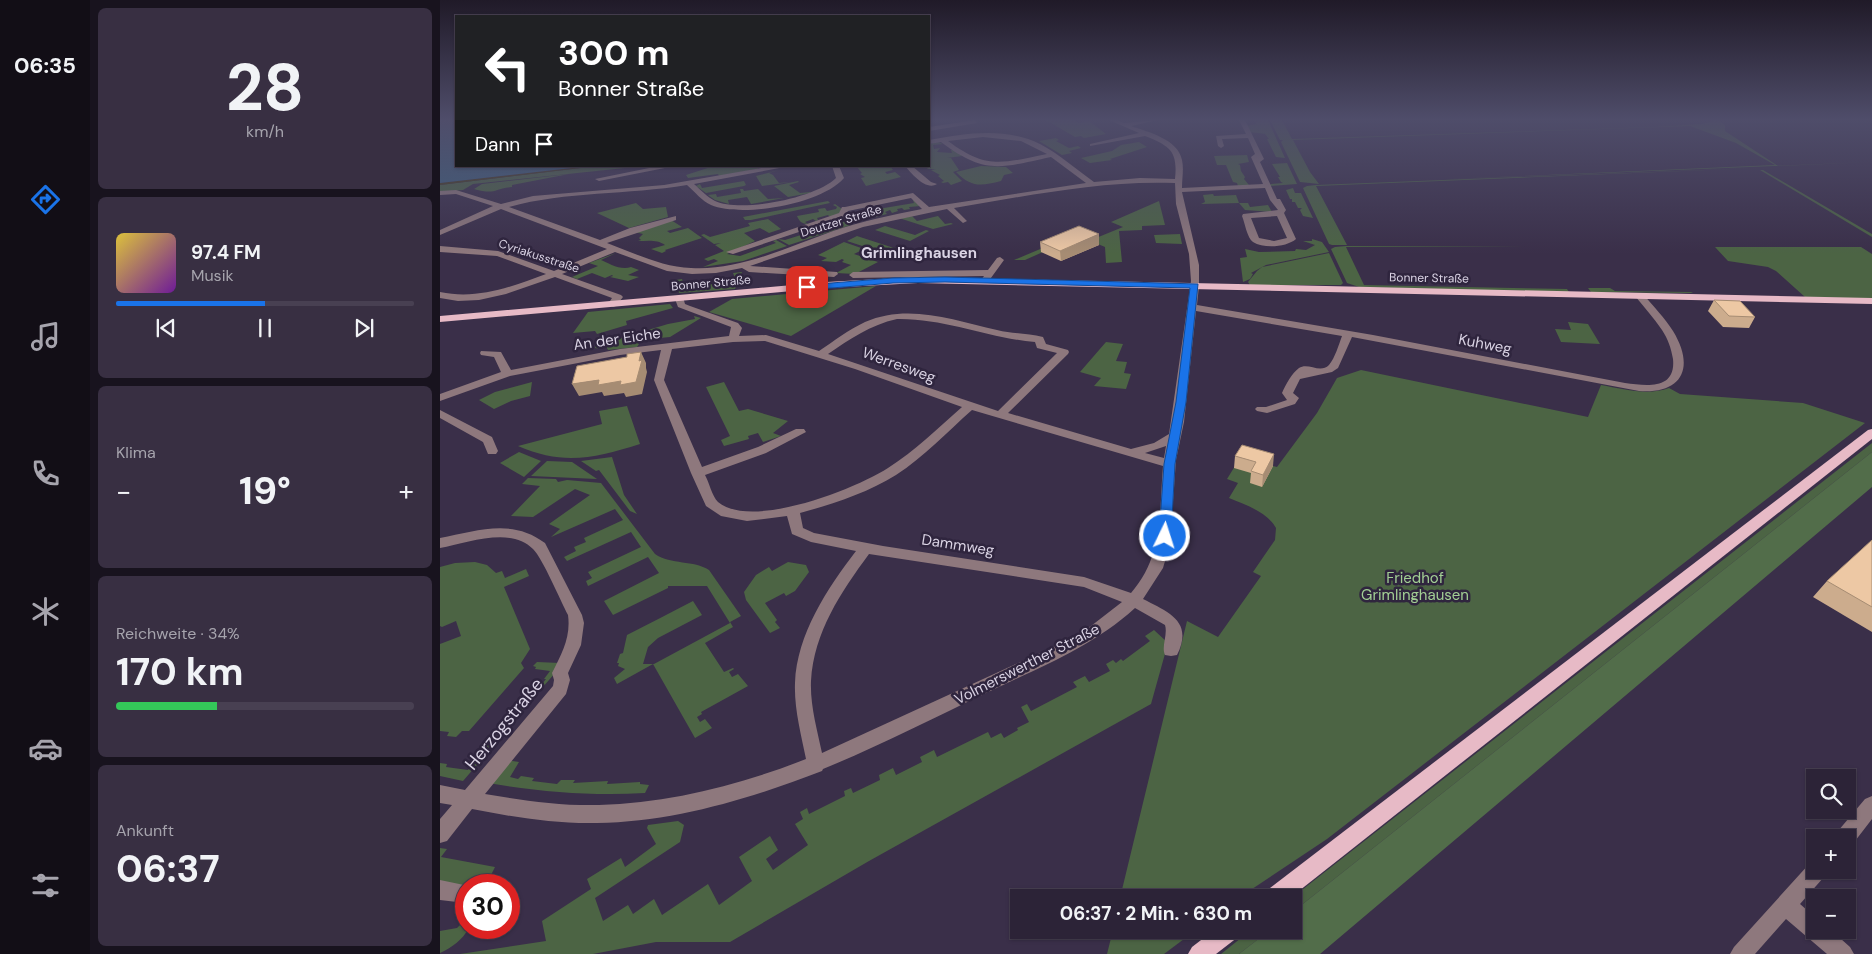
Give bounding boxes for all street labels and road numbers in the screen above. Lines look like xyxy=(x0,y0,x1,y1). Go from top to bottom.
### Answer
street label: Deutzer Straße xyxy=(799,201,884,241)
street label: Cyriakusstraße xyxy=(497,235,582,277)
street label: Bonner Straße xyxy=(1389,269,1469,287)
street label: Bonner Straße xyxy=(671,272,752,294)
street label: An der Eiche xyxy=(572,323,662,355)
street label: Kuhweg xyxy=(1457,329,1513,359)
street label: Werresweg xyxy=(859,342,939,388)
street label: Dammweg xyxy=(920,529,996,561)
street label: Volmerswerther Straße xyxy=(951,619,1103,709)
street label: Herzogstraße xyxy=(460,673,548,775)

